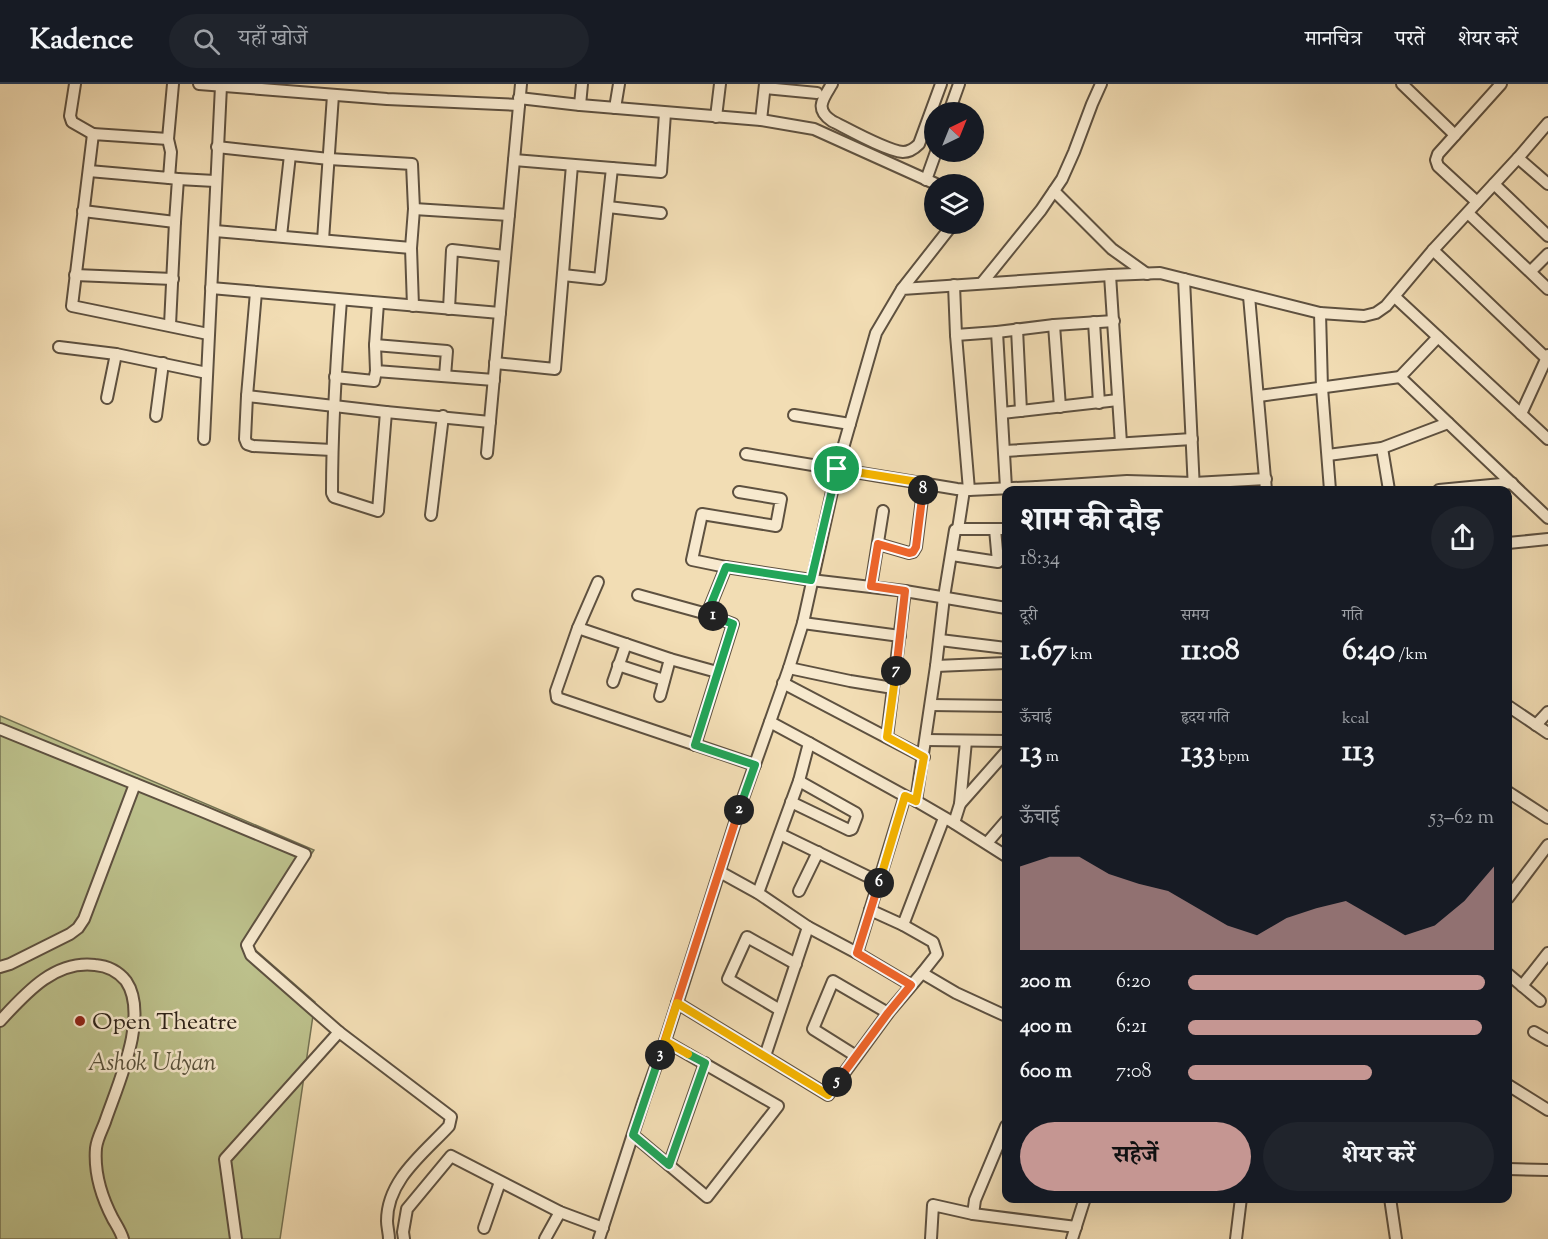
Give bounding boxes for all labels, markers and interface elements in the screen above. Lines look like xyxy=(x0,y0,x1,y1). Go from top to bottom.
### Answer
search box xyxy=(169,14,589,68)
text: Kadence xyxy=(30,21,133,61)
text: यहाँ खोजें xyxy=(238,24,307,56)
icon: search xyxy=(190,25,223,58)
text: मानचित्र xyxy=(1305,25,1362,55)
text: परतें xyxy=(1395,25,1425,55)
text: शेयर करें xyxy=(1458,25,1518,55)
north arrow xyxy=(924,102,984,162)
map controls xyxy=(924,102,984,234)
button: layers xyxy=(924,174,984,234)
pin xyxy=(811,443,862,494)
icon: arrive xyxy=(820,452,853,485)
pin: 8 xyxy=(908,475,938,505)
text: 8 xyxy=(919,478,927,501)
text: शाम की दौड़ xyxy=(1020,498,1161,546)
button: share xyxy=(1431,506,1494,569)
text: 18:34 xyxy=(1020,545,1060,574)
pin: 1 xyxy=(698,601,728,631)
text: 1 xyxy=(710,604,716,627)
text: दूरी xyxy=(1020,605,1037,628)
text: समय xyxy=(1181,605,1209,628)
text: गति xyxy=(1342,605,1363,628)
text: 1.67 xyxy=(1020,630,1067,673)
text: 11:08 xyxy=(1181,630,1240,673)
text: 6:40 xyxy=(1342,630,1395,673)
text: km xyxy=(1067,644,1092,667)
text: /km xyxy=(1395,644,1427,667)
pin: 7 xyxy=(881,656,911,686)
text: 7 xyxy=(892,659,900,682)
text: ऊँचाई xyxy=(1020,707,1052,730)
text: हृदय गति xyxy=(1181,707,1229,730)
text: kcal xyxy=(1342,708,1370,731)
text: 113 xyxy=(1342,731,1375,774)
text: 13 xyxy=(1020,732,1042,775)
text: 133 xyxy=(1181,732,1215,775)
text: m xyxy=(1042,746,1059,769)
text: bpm xyxy=(1215,746,1250,769)
pin: 2 xyxy=(724,795,754,825)
text: 2 xyxy=(735,798,743,821)
text: ऊँचाई xyxy=(1020,804,1059,833)
text: 53–62 m xyxy=(1429,804,1494,833)
pin: 6 xyxy=(864,868,894,898)
text: 6 xyxy=(875,871,883,894)
text: 200 m xyxy=(1020,968,1071,997)
text: 6:20 xyxy=(1116,968,1151,997)
place label: Open Theatre xyxy=(92,1006,237,1040)
text: 400 m xyxy=(1020,1013,1072,1042)
text: 6:21 xyxy=(1116,1013,1147,1042)
marker: Open Theatre xyxy=(73,1014,87,1028)
pin: 3 xyxy=(645,1040,675,1070)
text: 3 xyxy=(657,1043,663,1066)
park label: Ashok Udyan xyxy=(88,1047,217,1081)
text: 600 m xyxy=(1020,1058,1072,1087)
text: 7:08 xyxy=(1116,1058,1152,1087)
pin: 5 xyxy=(822,1067,852,1097)
text: 5 xyxy=(834,1070,840,1093)
button: सहेजें xyxy=(1020,1122,1251,1191)
button: शेयर करें xyxy=(1263,1122,1494,1191)

